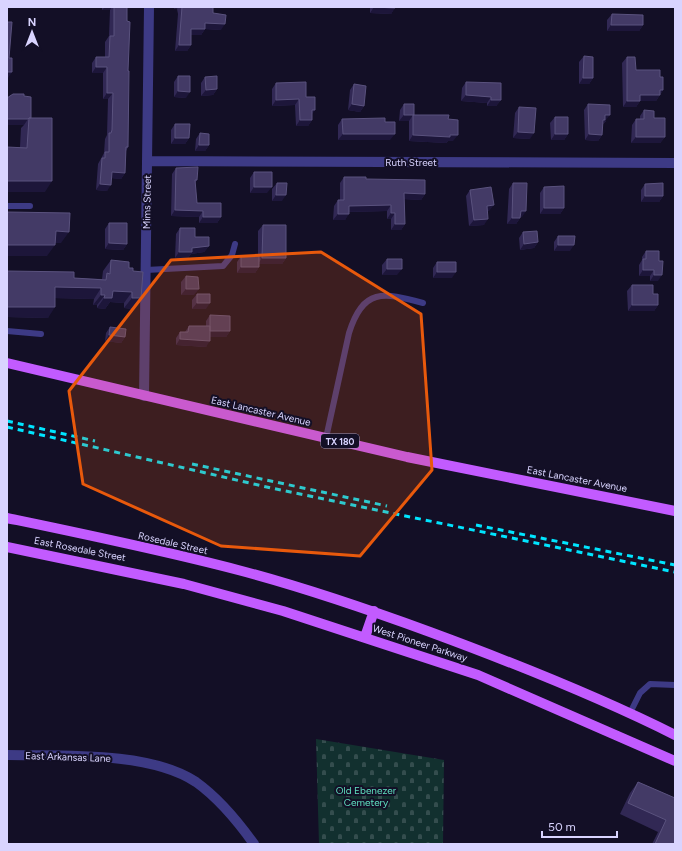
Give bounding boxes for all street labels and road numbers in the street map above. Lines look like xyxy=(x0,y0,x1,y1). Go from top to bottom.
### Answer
street label: Ruth Street xyxy=(385,156,437,169)
street label: Mims Street xyxy=(140,174,154,229)
street label: East Lancaster Avenue xyxy=(210,393,313,429)
road number: TX 180 xyxy=(321,434,359,448)
street label: East Lancaster Avenue xyxy=(526,463,629,495)
street label: Rosedale Street xyxy=(137,529,209,557)
street label: East Rosedale Street xyxy=(33,534,127,564)
street label: West Pioneer Parkway xyxy=(371,622,470,665)
street label: East Arkansas Lane xyxy=(25,749,112,765)

